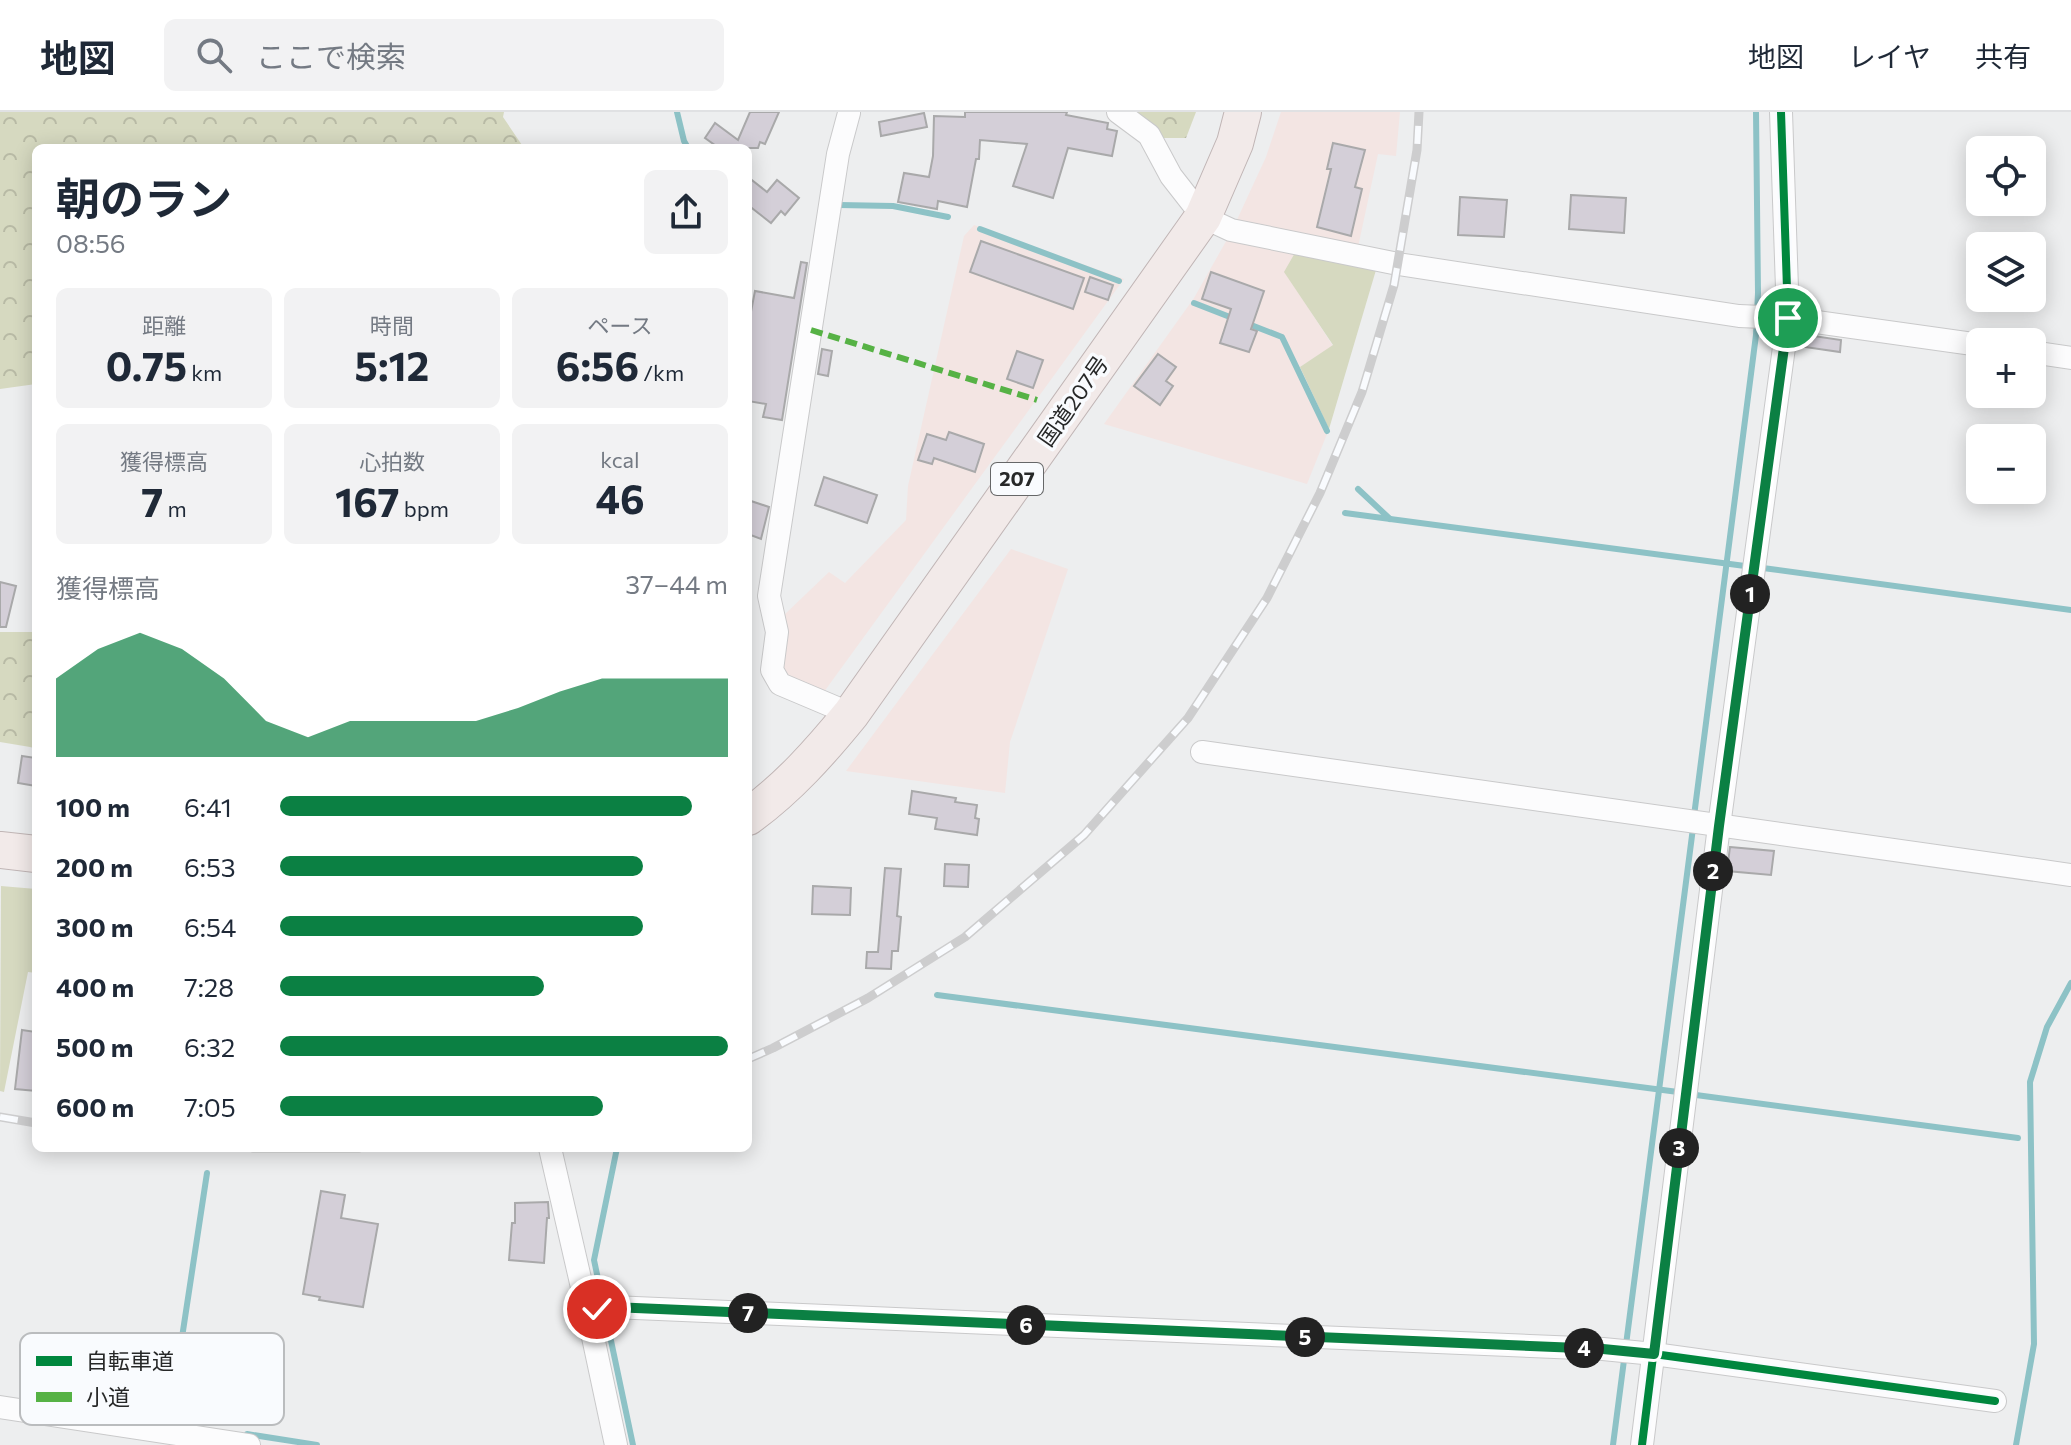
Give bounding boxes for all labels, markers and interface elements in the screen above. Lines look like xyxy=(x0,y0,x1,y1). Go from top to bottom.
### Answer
search box xyxy=(164,19,724,91)
text: 地図 xyxy=(40,33,116,80)
icon: search xyxy=(192,33,236,77)
text: ここで検索 xyxy=(256,37,406,74)
text: 地図 xyxy=(1748,39,1804,73)
text: レイヤ xyxy=(1848,39,1931,73)
text: 共有 xyxy=(1975,39,2031,73)
map controls xyxy=(1966,136,2046,504)
button: locate xyxy=(1966,136,2046,216)
text: 朝のラン xyxy=(56,170,232,224)
button: share xyxy=(644,170,728,254)
text: 08:56 xyxy=(56,227,126,258)
button: layers xyxy=(1966,232,2046,312)
pin xyxy=(1754,284,1822,352)
icon: arrive xyxy=(1766,296,1810,340)
text: 距離 xyxy=(142,312,186,339)
text: 時間 xyxy=(370,312,414,339)
text: ペース xyxy=(588,312,652,339)
button: + xyxy=(1966,328,2046,408)
text: 0.75 xyxy=(106,340,187,389)
text: 5:12 xyxy=(355,340,429,389)
text: 6:56 xyxy=(556,340,639,389)
street label: 国道207号 xyxy=(1032,350,1113,451)
text: km xyxy=(187,359,222,386)
text: /km xyxy=(639,359,684,386)
button: − xyxy=(1966,424,2046,504)
text: kcal xyxy=(600,446,640,473)
text: 獲得標高 xyxy=(120,448,208,475)
text: 心拍数 xyxy=(359,448,425,475)
road number: 207 xyxy=(991,463,1043,495)
text: 46 xyxy=(595,473,645,522)
text: 7 xyxy=(141,476,163,525)
text: 167 xyxy=(335,476,399,525)
text: m xyxy=(163,495,187,522)
text: bpm xyxy=(399,495,449,522)
text: 37–44 m xyxy=(625,568,728,599)
text: 獲得標高 xyxy=(56,572,160,603)
pin: 1 xyxy=(1730,574,1770,614)
text: 1 xyxy=(1745,580,1755,607)
text: 100 m xyxy=(56,791,130,822)
text: 6:41 xyxy=(184,791,232,822)
text: 200 m xyxy=(56,851,133,882)
text: 6:53 xyxy=(184,851,236,882)
pin: 2 xyxy=(1693,851,1733,891)
text: 2 xyxy=(1707,857,1719,884)
text: 300 m xyxy=(56,911,133,942)
text: 6:54 xyxy=(184,911,236,942)
text: 400 m xyxy=(56,971,134,1002)
text: 7:28 xyxy=(184,971,234,1002)
text: 500 m xyxy=(56,1031,133,1062)
text: 6:32 xyxy=(184,1031,235,1062)
text: 600 m xyxy=(56,1091,134,1122)
text: 7:05 xyxy=(184,1091,236,1122)
pin: 3 xyxy=(1659,1128,1699,1168)
text: 3 xyxy=(1673,1134,1685,1161)
pin xyxy=(563,1275,631,1343)
icon: check xyxy=(575,1287,619,1331)
pin: 7 xyxy=(728,1293,768,1333)
text: 7 xyxy=(742,1299,754,1326)
pin: 6 xyxy=(1006,1305,1046,1345)
text: 6 xyxy=(1019,1311,1033,1338)
pin: 5 xyxy=(1285,1317,1325,1357)
text: 5 xyxy=(1299,1323,1311,1350)
pin: 4 xyxy=(1564,1328,1604,1368)
legend xyxy=(20,1333,284,1425)
text: 4 xyxy=(1577,1334,1591,1361)
text: 自転車道 xyxy=(86,1347,174,1374)
text: 小道 xyxy=(86,1383,130,1410)

